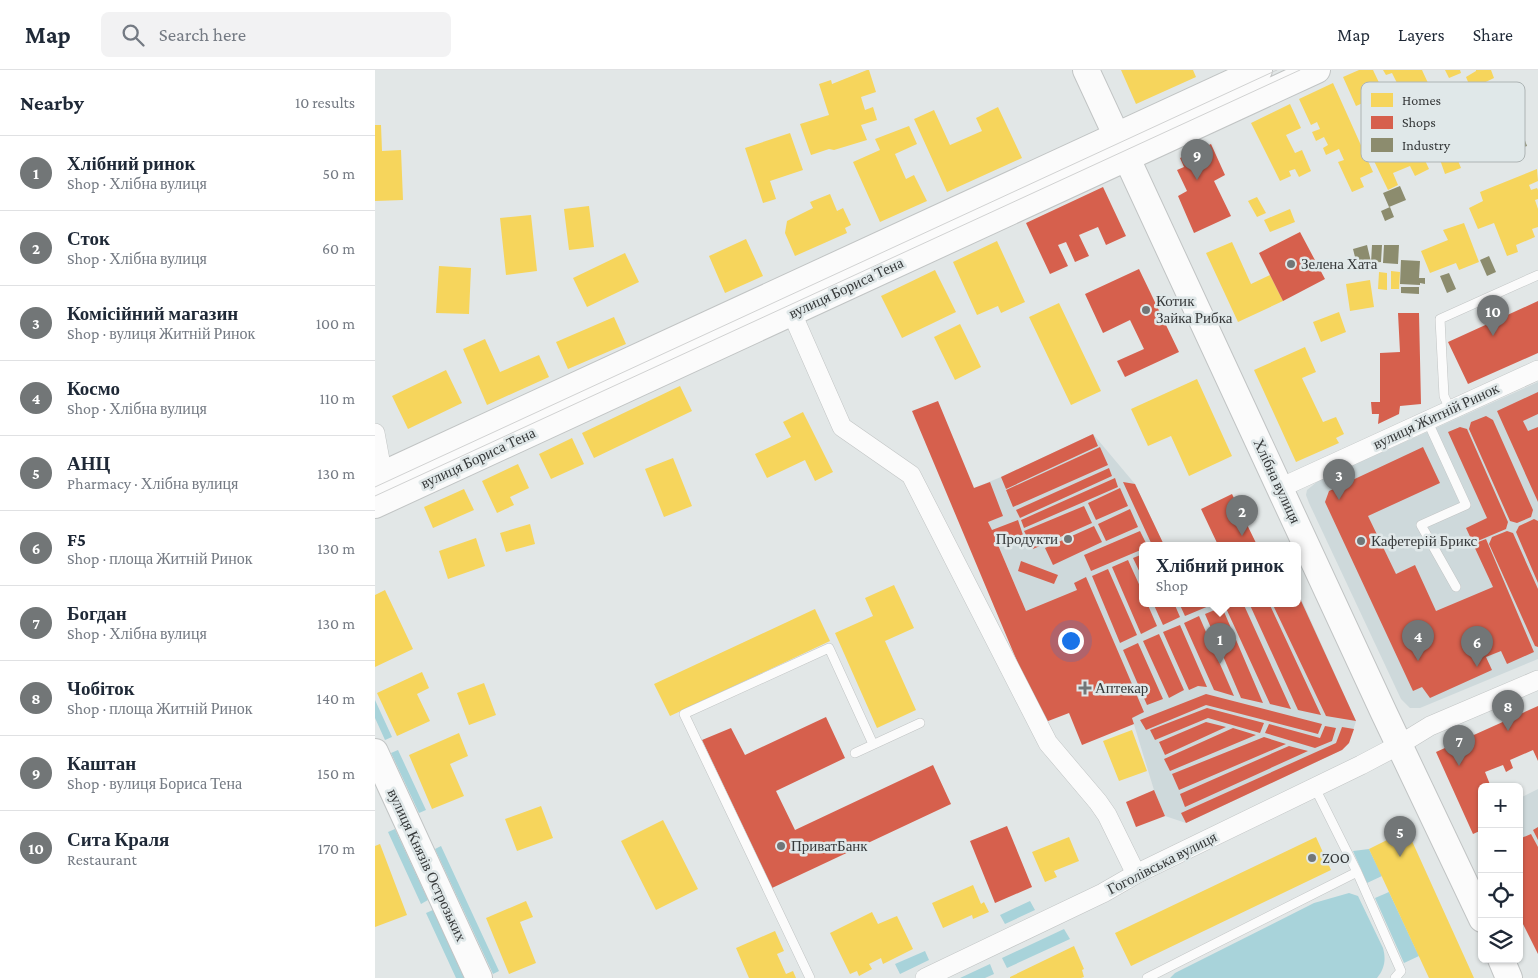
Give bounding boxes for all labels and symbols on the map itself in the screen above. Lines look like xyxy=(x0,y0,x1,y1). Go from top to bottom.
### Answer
legend xyxy=(1361,82,1525,162)
text: Homes xyxy=(1402,92,1441,108)
text: Shops xyxy=(1402,114,1436,130)
text: Industry xyxy=(1402,137,1451,153)
pin: 9 xyxy=(1181,139,1213,180)
street label: вулиця Бориса Тена xyxy=(786,254,906,322)
place label: Зелена Хата xyxy=(1301,256,1378,272)
marker: Зелена Хата xyxy=(1285,258,1297,270)
place label: Котик Зайка Рибка xyxy=(1156,293,1233,326)
pin: 10 xyxy=(1477,295,1509,336)
marker: Котик Зайка Рибка xyxy=(1140,304,1152,316)
street label: вулиця Житній Ринок xyxy=(1371,380,1502,452)
street label: вулиця Бориса Тена xyxy=(418,424,538,492)
street label: Хлібна вулиця xyxy=(1250,436,1304,526)
pin: 3 xyxy=(1323,459,1355,500)
pin: 2 xyxy=(1226,495,1258,536)
place label: Продукти xyxy=(996,531,1058,547)
marker: Продукти xyxy=(1062,533,1074,545)
place label: Кафетерій Брикс xyxy=(1371,533,1478,549)
marker: Кафетерій Брикс xyxy=(1355,535,1367,547)
pin: 4 xyxy=(1402,620,1434,661)
pin: 1 xyxy=(1204,623,1236,664)
pin: 6 xyxy=(1461,626,1493,667)
your location xyxy=(1058,628,1084,654)
place label: Аптекар xyxy=(1095,680,1148,696)
marker: Аптекар xyxy=(1079,682,1091,694)
pin: 8 xyxy=(1492,690,1524,731)
pin: 7 xyxy=(1443,725,1475,766)
street label: вулиця Князів Острозьких xyxy=(385,786,470,944)
pin: 5 xyxy=(1384,816,1416,857)
street label: Гоголівська вулиця xyxy=(1105,828,1219,897)
place label: ПриватБанк xyxy=(791,838,868,854)
marker: ПриватБанк xyxy=(775,840,787,852)
place label: ZOO xyxy=(1322,850,1350,866)
marker: ZOO xyxy=(1306,852,1318,864)

